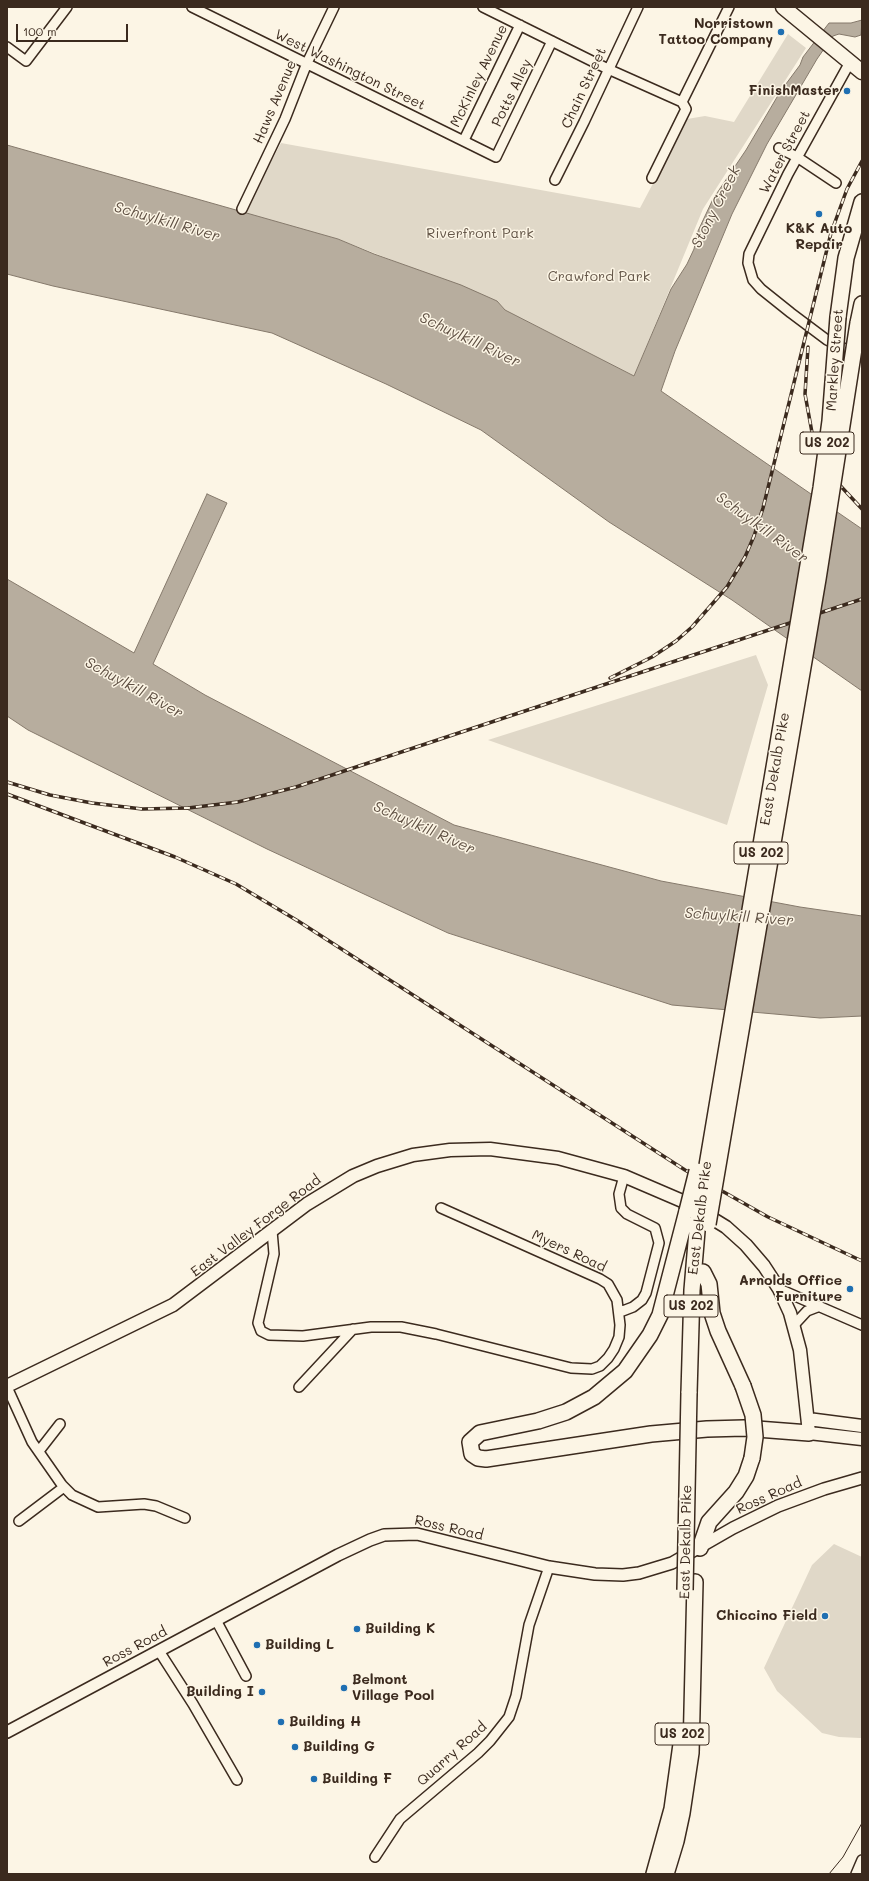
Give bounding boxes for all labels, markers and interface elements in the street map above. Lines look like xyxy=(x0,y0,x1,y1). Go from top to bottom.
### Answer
scale bar xyxy=(18,16,130,42)
place label: Norristown Tattoo Company xyxy=(659,16,773,48)
street label: McKinley Avenue xyxy=(447,22,511,130)
text: 100 m xyxy=(23,23,57,39)
street label: West Washington Street xyxy=(272,26,428,114)
marker: Norristown Tattoo Company xyxy=(776,27,786,37)
street label: Chain Street xyxy=(558,45,610,131)
street label: Potts Alley xyxy=(488,56,536,130)
street label: Haws Avenue xyxy=(250,58,300,146)
place label: FinishMaster xyxy=(749,83,839,99)
marker: FinishMaster xyxy=(842,86,852,96)
street label: Water Street xyxy=(756,107,814,197)
water label: Stony Creek xyxy=(688,163,744,251)
water label: Schuylkill River xyxy=(112,198,222,246)
marker: K&K Auto Repair xyxy=(814,209,824,219)
place label: K&K Auto Repair xyxy=(786,221,852,254)
park label: Riverfront Park xyxy=(426,226,534,242)
park label: Crawford Park xyxy=(548,269,650,285)
street label: Markley Street xyxy=(823,308,847,412)
water label: Schuylkill River xyxy=(417,309,523,371)
road number: US 202 xyxy=(800,432,854,454)
water label: Schuylkill River xyxy=(712,489,812,567)
water label: Schuylkill River xyxy=(82,654,186,722)
street label: East Dekalb Pike xyxy=(757,711,793,827)
water label: Schuylkill River xyxy=(370,798,478,858)
road number: US 202 xyxy=(734,842,788,864)
water label: Schuylkill River xyxy=(684,904,794,930)
street label: East Dekalb Pike xyxy=(685,1160,715,1276)
street label: East Valley Forge Road xyxy=(188,1172,324,1280)
street label: Myers Road xyxy=(529,1226,609,1276)
place label: Arnolds Office Furniture xyxy=(739,1273,842,1306)
marker: Arnolds Office Furniture xyxy=(845,1284,855,1294)
road number: US 202 xyxy=(664,1295,718,1317)
street label: Ross Road xyxy=(734,1474,804,1518)
street label: East Dekalb Pike xyxy=(677,1485,695,1599)
street label: Ross Road xyxy=(413,1512,485,1544)
place label: Chiccino Field xyxy=(716,1608,817,1624)
marker: Chiccino Field xyxy=(820,1611,830,1621)
place label: Building K xyxy=(365,1621,435,1637)
street label: Ross Road xyxy=(100,1623,170,1671)
marker: Building K xyxy=(352,1624,362,1634)
place label: Building L xyxy=(265,1637,334,1653)
marker: Building L xyxy=(252,1640,262,1650)
place label: Belmont Village Pool xyxy=(352,1672,434,1704)
marker: Belmont Village Pool xyxy=(339,1683,349,1693)
place label: Building I xyxy=(186,1684,254,1700)
marker: Building I xyxy=(257,1687,267,1697)
place label: Building H xyxy=(289,1714,361,1730)
marker: Building H xyxy=(276,1717,286,1727)
street label: Quarry Road xyxy=(414,1718,490,1790)
road number: US 202 xyxy=(655,1723,709,1745)
place label: Building G xyxy=(303,1739,375,1755)
marker: Building G xyxy=(290,1742,300,1752)
place label: Building F xyxy=(322,1771,392,1787)
marker: Building F xyxy=(309,1774,319,1784)

